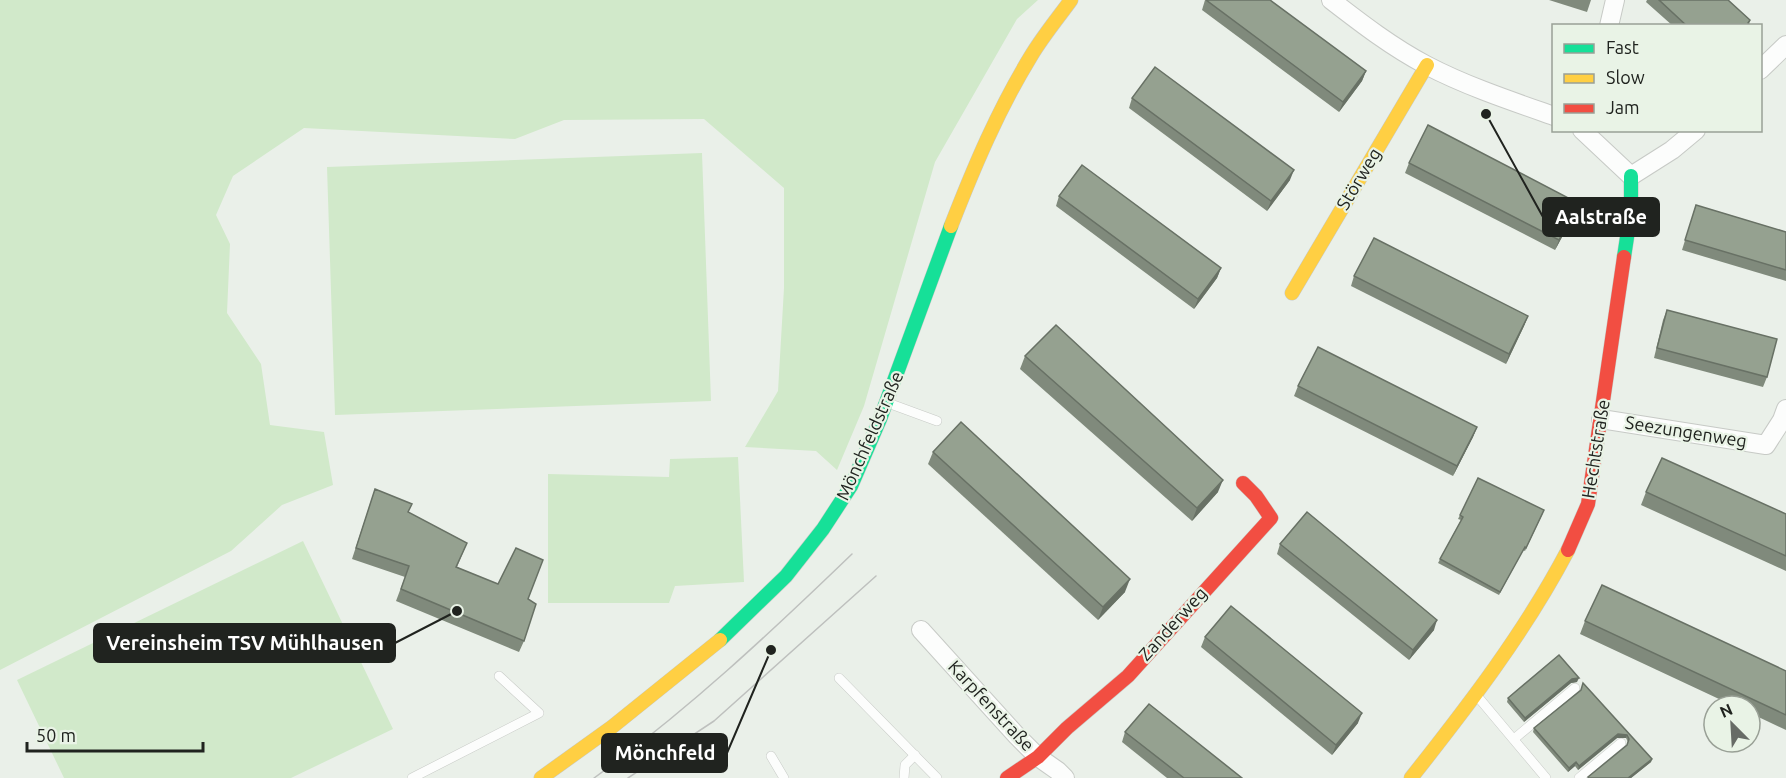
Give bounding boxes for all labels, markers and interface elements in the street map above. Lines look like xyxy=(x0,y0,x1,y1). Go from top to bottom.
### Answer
legend xyxy=(1552,24,1762,132)
text: Fast xyxy=(1606,37,1639,57)
text: Slow xyxy=(1606,67,1645,87)
text: Jam xyxy=(1606,97,1640,117)
street label: Störweg xyxy=(1332,144,1384,213)
callout: Aalstraße xyxy=(1543,198,1659,236)
text: Aalstraße xyxy=(1555,205,1647,228)
street label: Mönchfeldstraße xyxy=(832,368,906,503)
street label: Hechtstraße xyxy=(1577,398,1613,500)
street label: Seezungenweg xyxy=(1624,412,1748,451)
street label: Zanderweg xyxy=(1134,583,1210,664)
callout: Vereinsheim TSV Mühlhausen xyxy=(94,624,395,662)
text: Vereinsheim TSV Mühlhausen xyxy=(106,631,384,654)
street label: Karpfenstraße xyxy=(945,656,1039,755)
north arrow xyxy=(1702,694,1762,754)
text: N xyxy=(1717,700,1735,721)
scale bar xyxy=(27,715,202,753)
text: 50 m xyxy=(36,725,76,745)
callout: Mönchfeld xyxy=(602,734,727,772)
text: Mönchfeld xyxy=(615,741,715,764)

